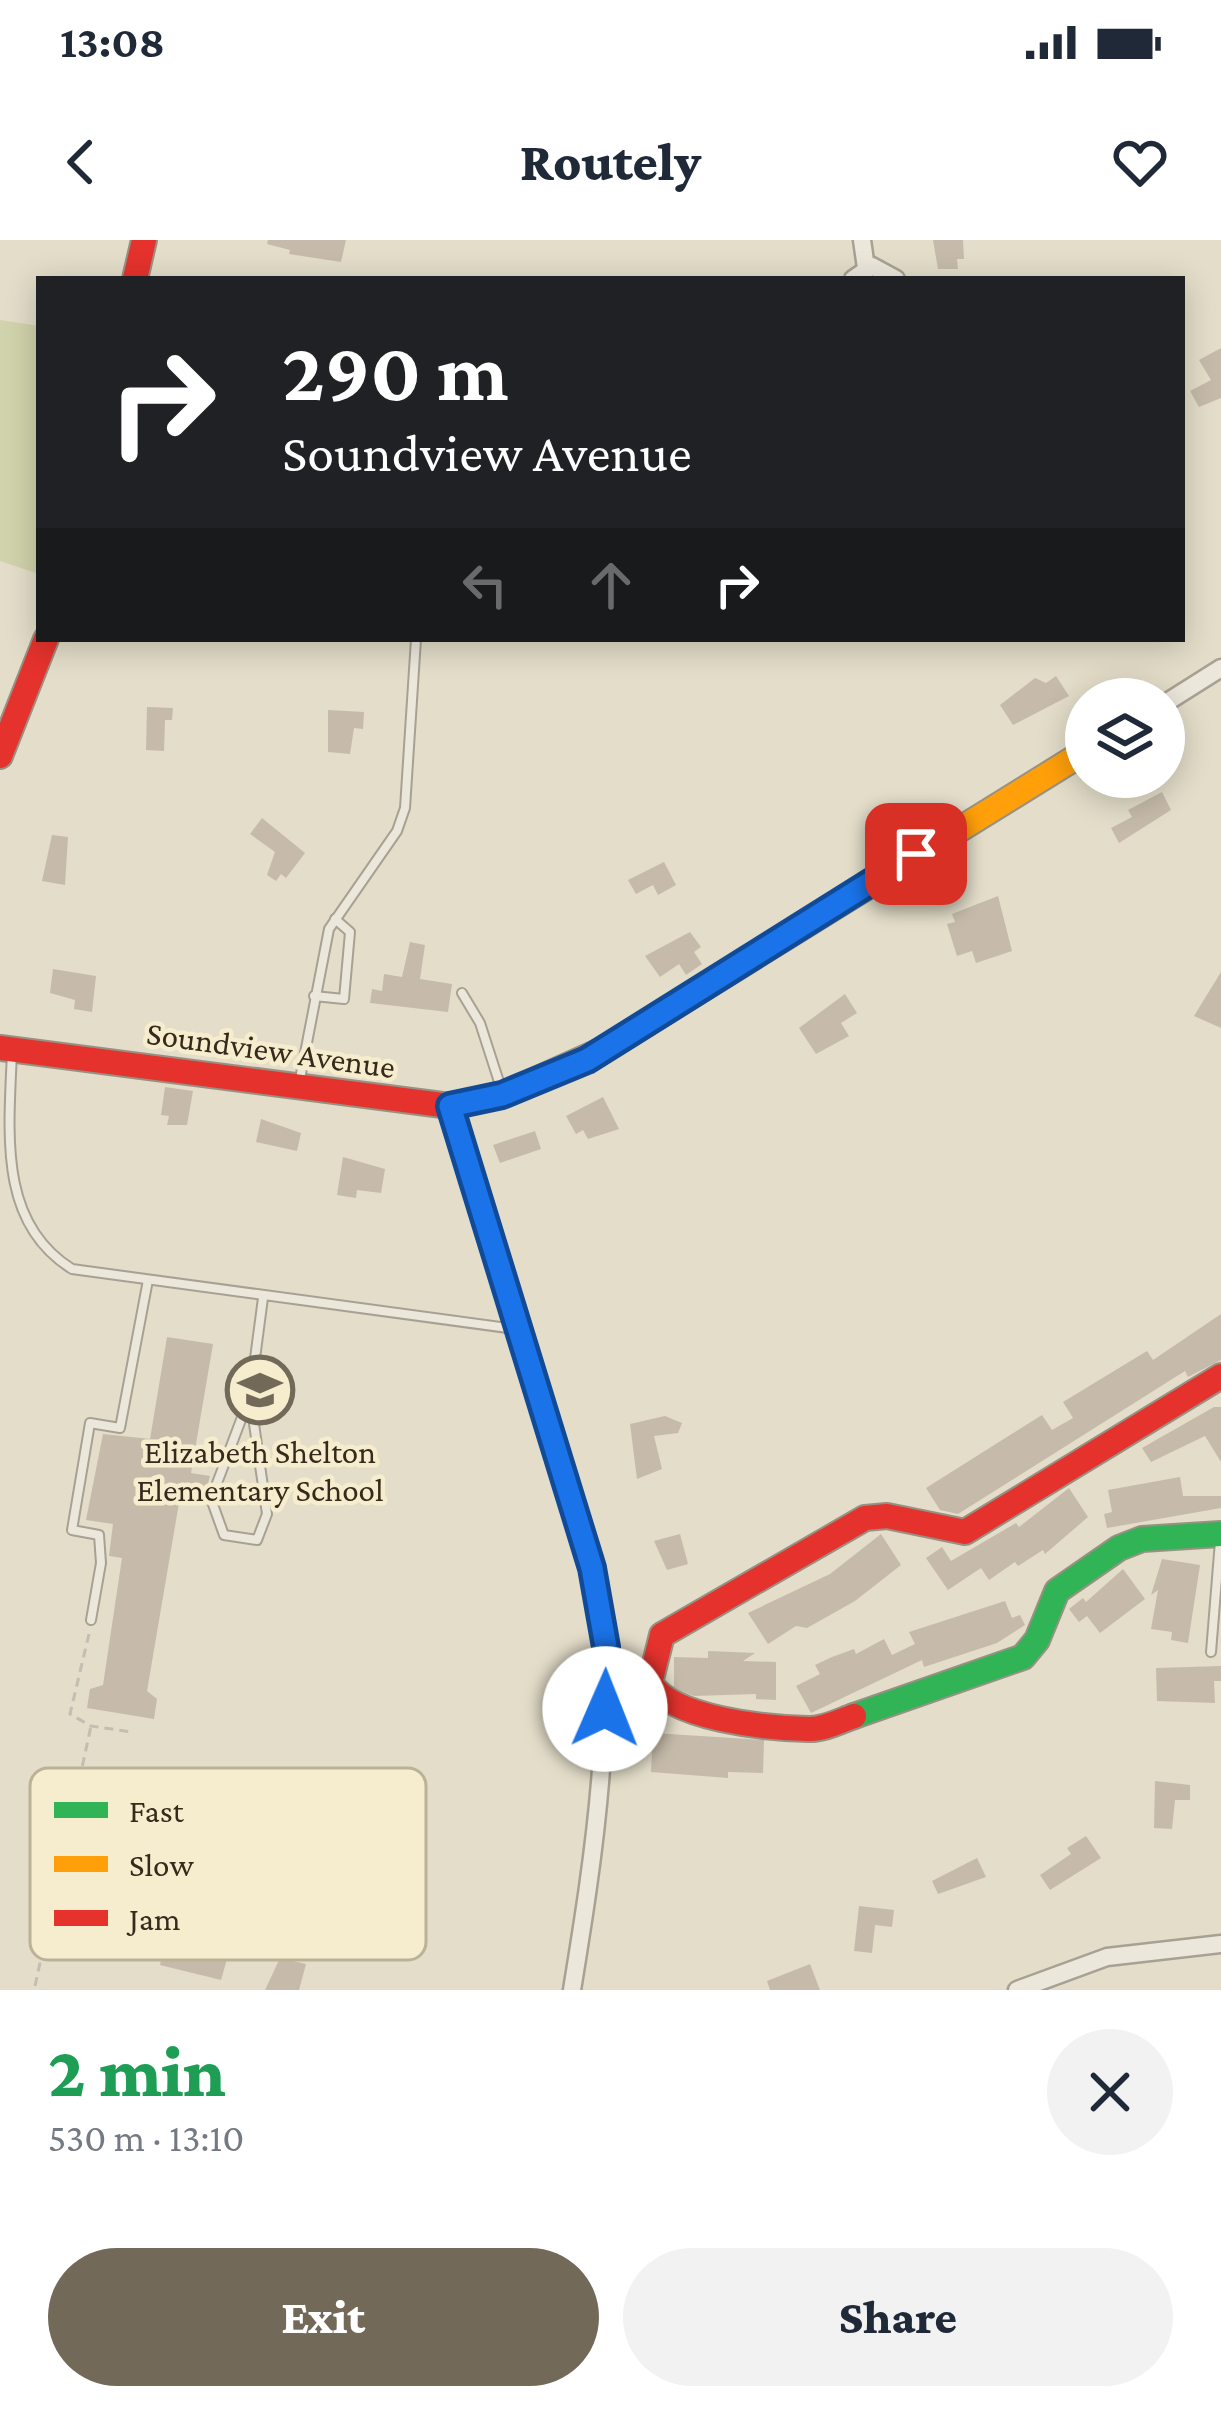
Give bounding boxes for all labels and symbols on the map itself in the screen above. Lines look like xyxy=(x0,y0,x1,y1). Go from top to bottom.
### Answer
pin xyxy=(865,803,967,905)
street label: Soundview Avenue xyxy=(144,1014,397,1085)
school or university icon: Elizabeth Shelton Elementary School xyxy=(225,1355,295,1425)
place label: Elizabeth Shelton Elementary School xyxy=(136,1433,384,1508)
position arrow xyxy=(542,1646,668,1772)
legend xyxy=(30,1768,426,1960)
text: Fast xyxy=(129,1792,185,1829)
text: Slow xyxy=(129,1846,194,1883)
text: Jam xyxy=(126,1900,181,1937)

